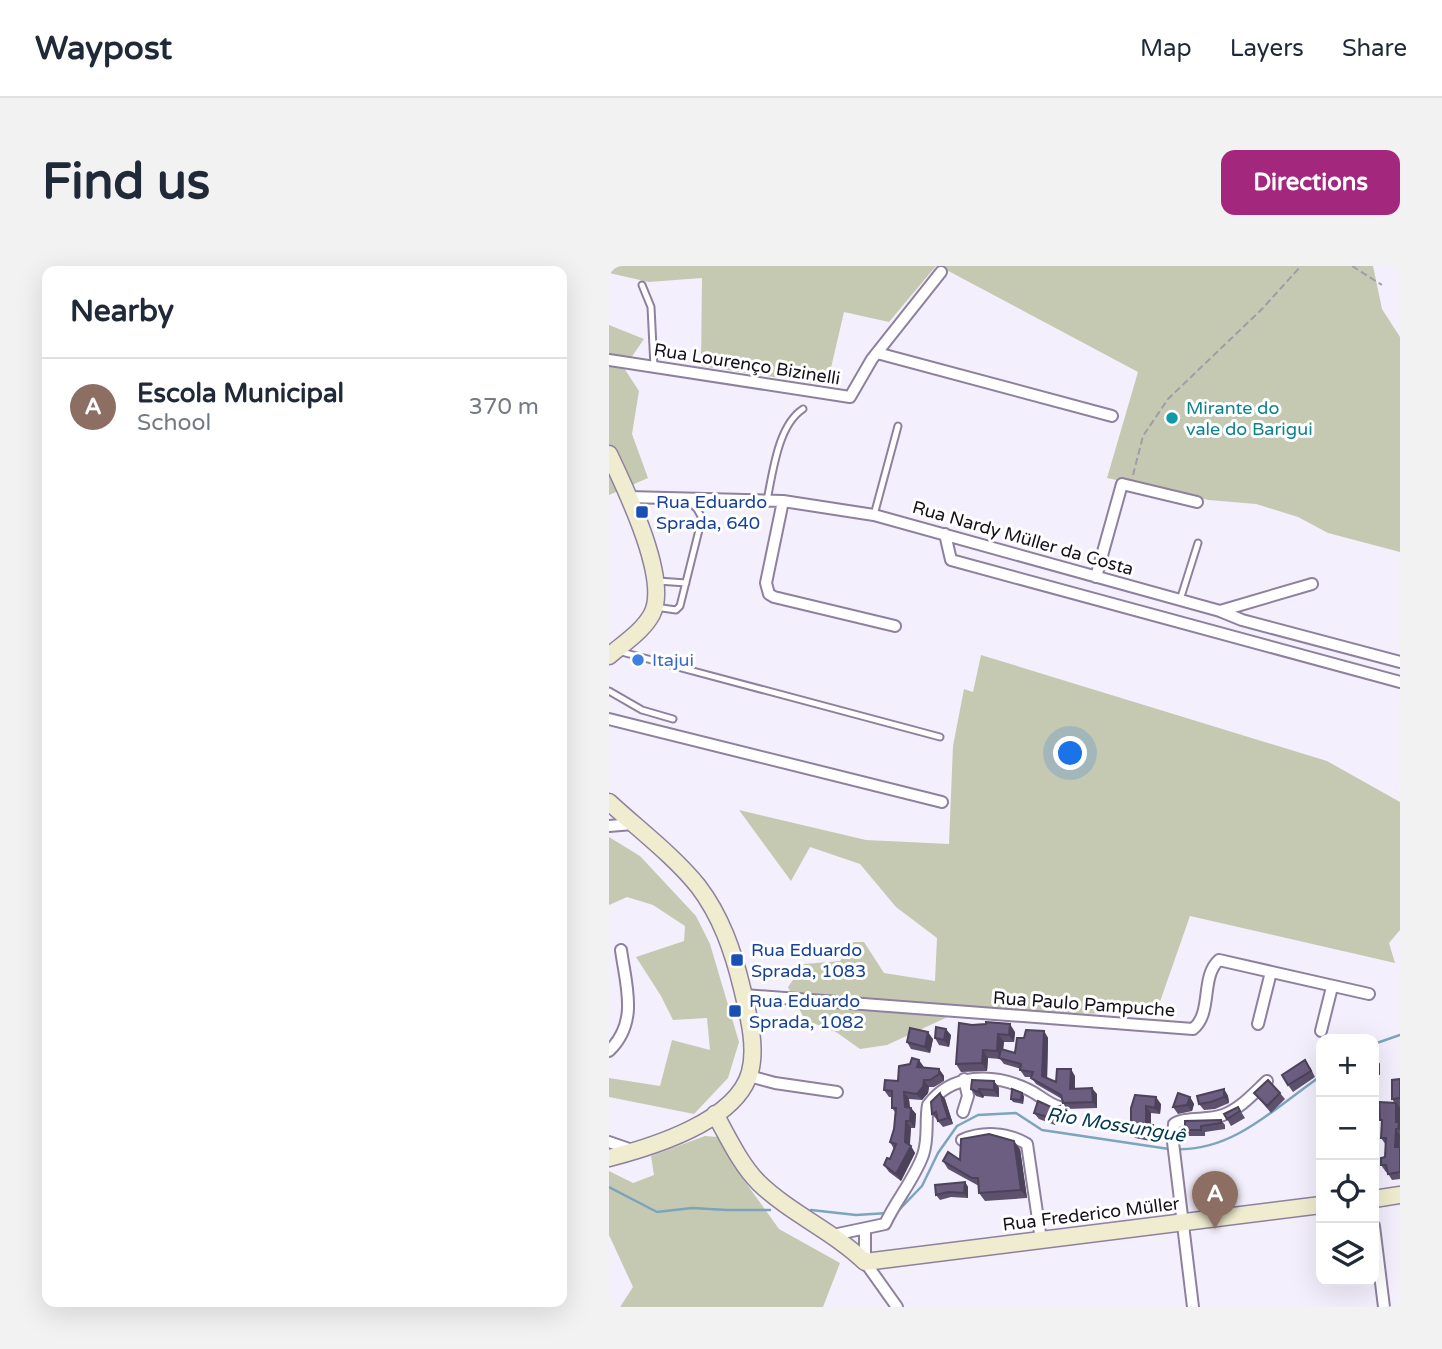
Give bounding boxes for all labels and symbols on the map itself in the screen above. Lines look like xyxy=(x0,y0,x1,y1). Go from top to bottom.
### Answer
street label: Rua Lourenço Bizinelli xyxy=(652,338,842,390)
place label: Mirante do vale do Barigui xyxy=(1186,397,1313,440)
marker: Mirante do vale do Barigui xyxy=(1164,410,1180,426)
place label: Rua Eduardo Sprada, 640 xyxy=(656,491,767,534)
street label: Rua Nardy Müller da Costa xyxy=(910,496,1136,580)
marker: Rua Eduardo Sprada, 640 xyxy=(634,504,650,520)
place label: Itajui xyxy=(652,649,694,671)
marker: Itajui xyxy=(630,652,646,668)
your location xyxy=(1053,736,1087,770)
place label: Rua Eduardo Sprada, 1083 xyxy=(751,939,866,982)
marker: Rua Eduardo Sprada, 1083 xyxy=(729,952,745,968)
street label: Rua Paulo Pampuche xyxy=(992,987,1176,1021)
place label: Rua Eduardo Sprada, 1082 xyxy=(749,990,864,1033)
marker: Rua Eduardo Sprada, 1082 xyxy=(727,1003,743,1019)
water label: Rio Mossunguê xyxy=(1045,1103,1188,1147)
pin: A xyxy=(1192,1171,1238,1229)
street label: Rua Frederico Müller xyxy=(1001,1192,1181,1236)

